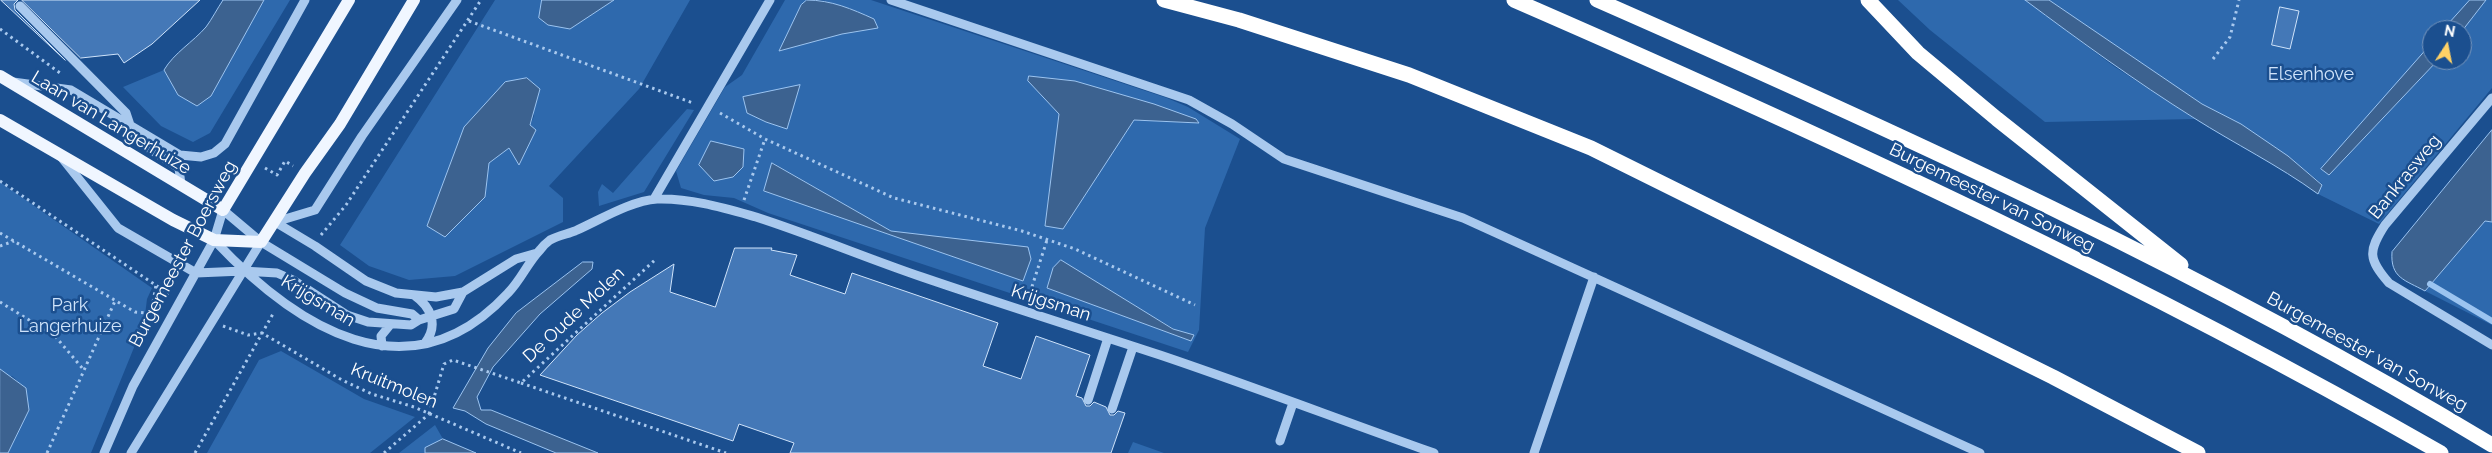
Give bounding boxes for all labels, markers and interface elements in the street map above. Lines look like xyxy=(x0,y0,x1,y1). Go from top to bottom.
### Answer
north arrow xyxy=(2422,20,2472,70)
text: N xyxy=(2443,22,2456,40)
park label: Elsenhove xyxy=(2268,64,2354,86)
street label: Laan van Langerhuize xyxy=(27,67,195,179)
street label: Bankrasweg xyxy=(2364,130,2446,224)
street label: Burgemeester van Sonweg xyxy=(1886,139,2098,257)
street label: Burgemeester Boersweg xyxy=(125,157,241,351)
street label: De Oude Molen xyxy=(519,262,629,368)
street label: Krijgsman xyxy=(277,270,359,332)
street label: Krijgsman xyxy=(1008,280,1094,326)
street label: Burgemeester van Sonweg xyxy=(2263,288,2471,416)
park label: Park Langerhuize xyxy=(18,295,122,338)
street label: Kruitmolen xyxy=(347,359,441,413)

